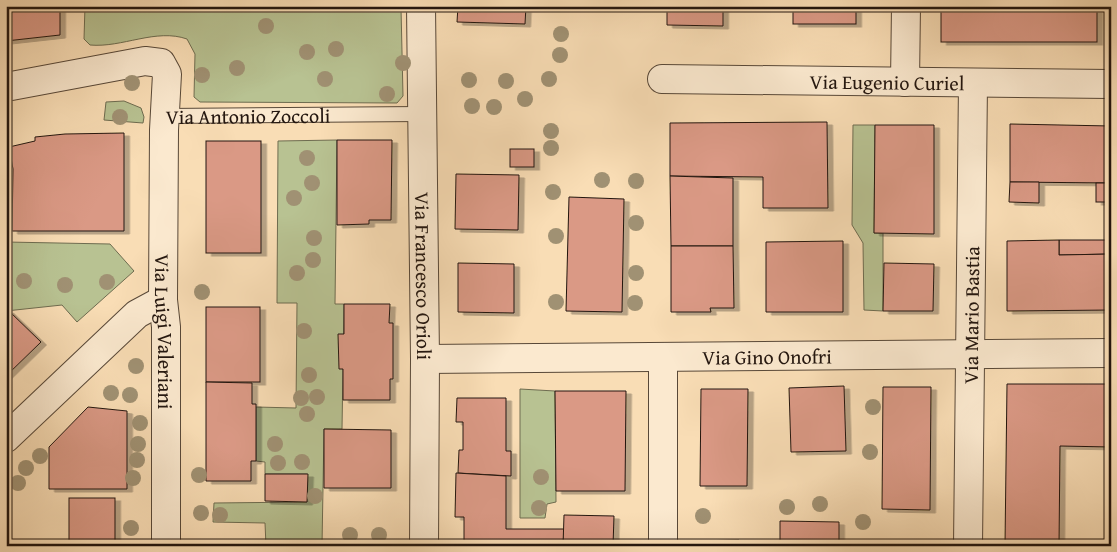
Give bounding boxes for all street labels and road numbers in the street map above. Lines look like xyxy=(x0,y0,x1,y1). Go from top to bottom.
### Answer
street label: Via Eugenio Curiel xyxy=(809,66,965,97)
street label: Via Antonio Zoccoli xyxy=(165,100,331,131)
street label: Via Francesco Orioli xyxy=(409,192,440,361)
street label: Via Mario Bastia xyxy=(955,245,986,384)
street label: Via Luigi Valeriani xyxy=(148,254,181,410)
street label: Via Gino Onofri xyxy=(702,341,832,371)

